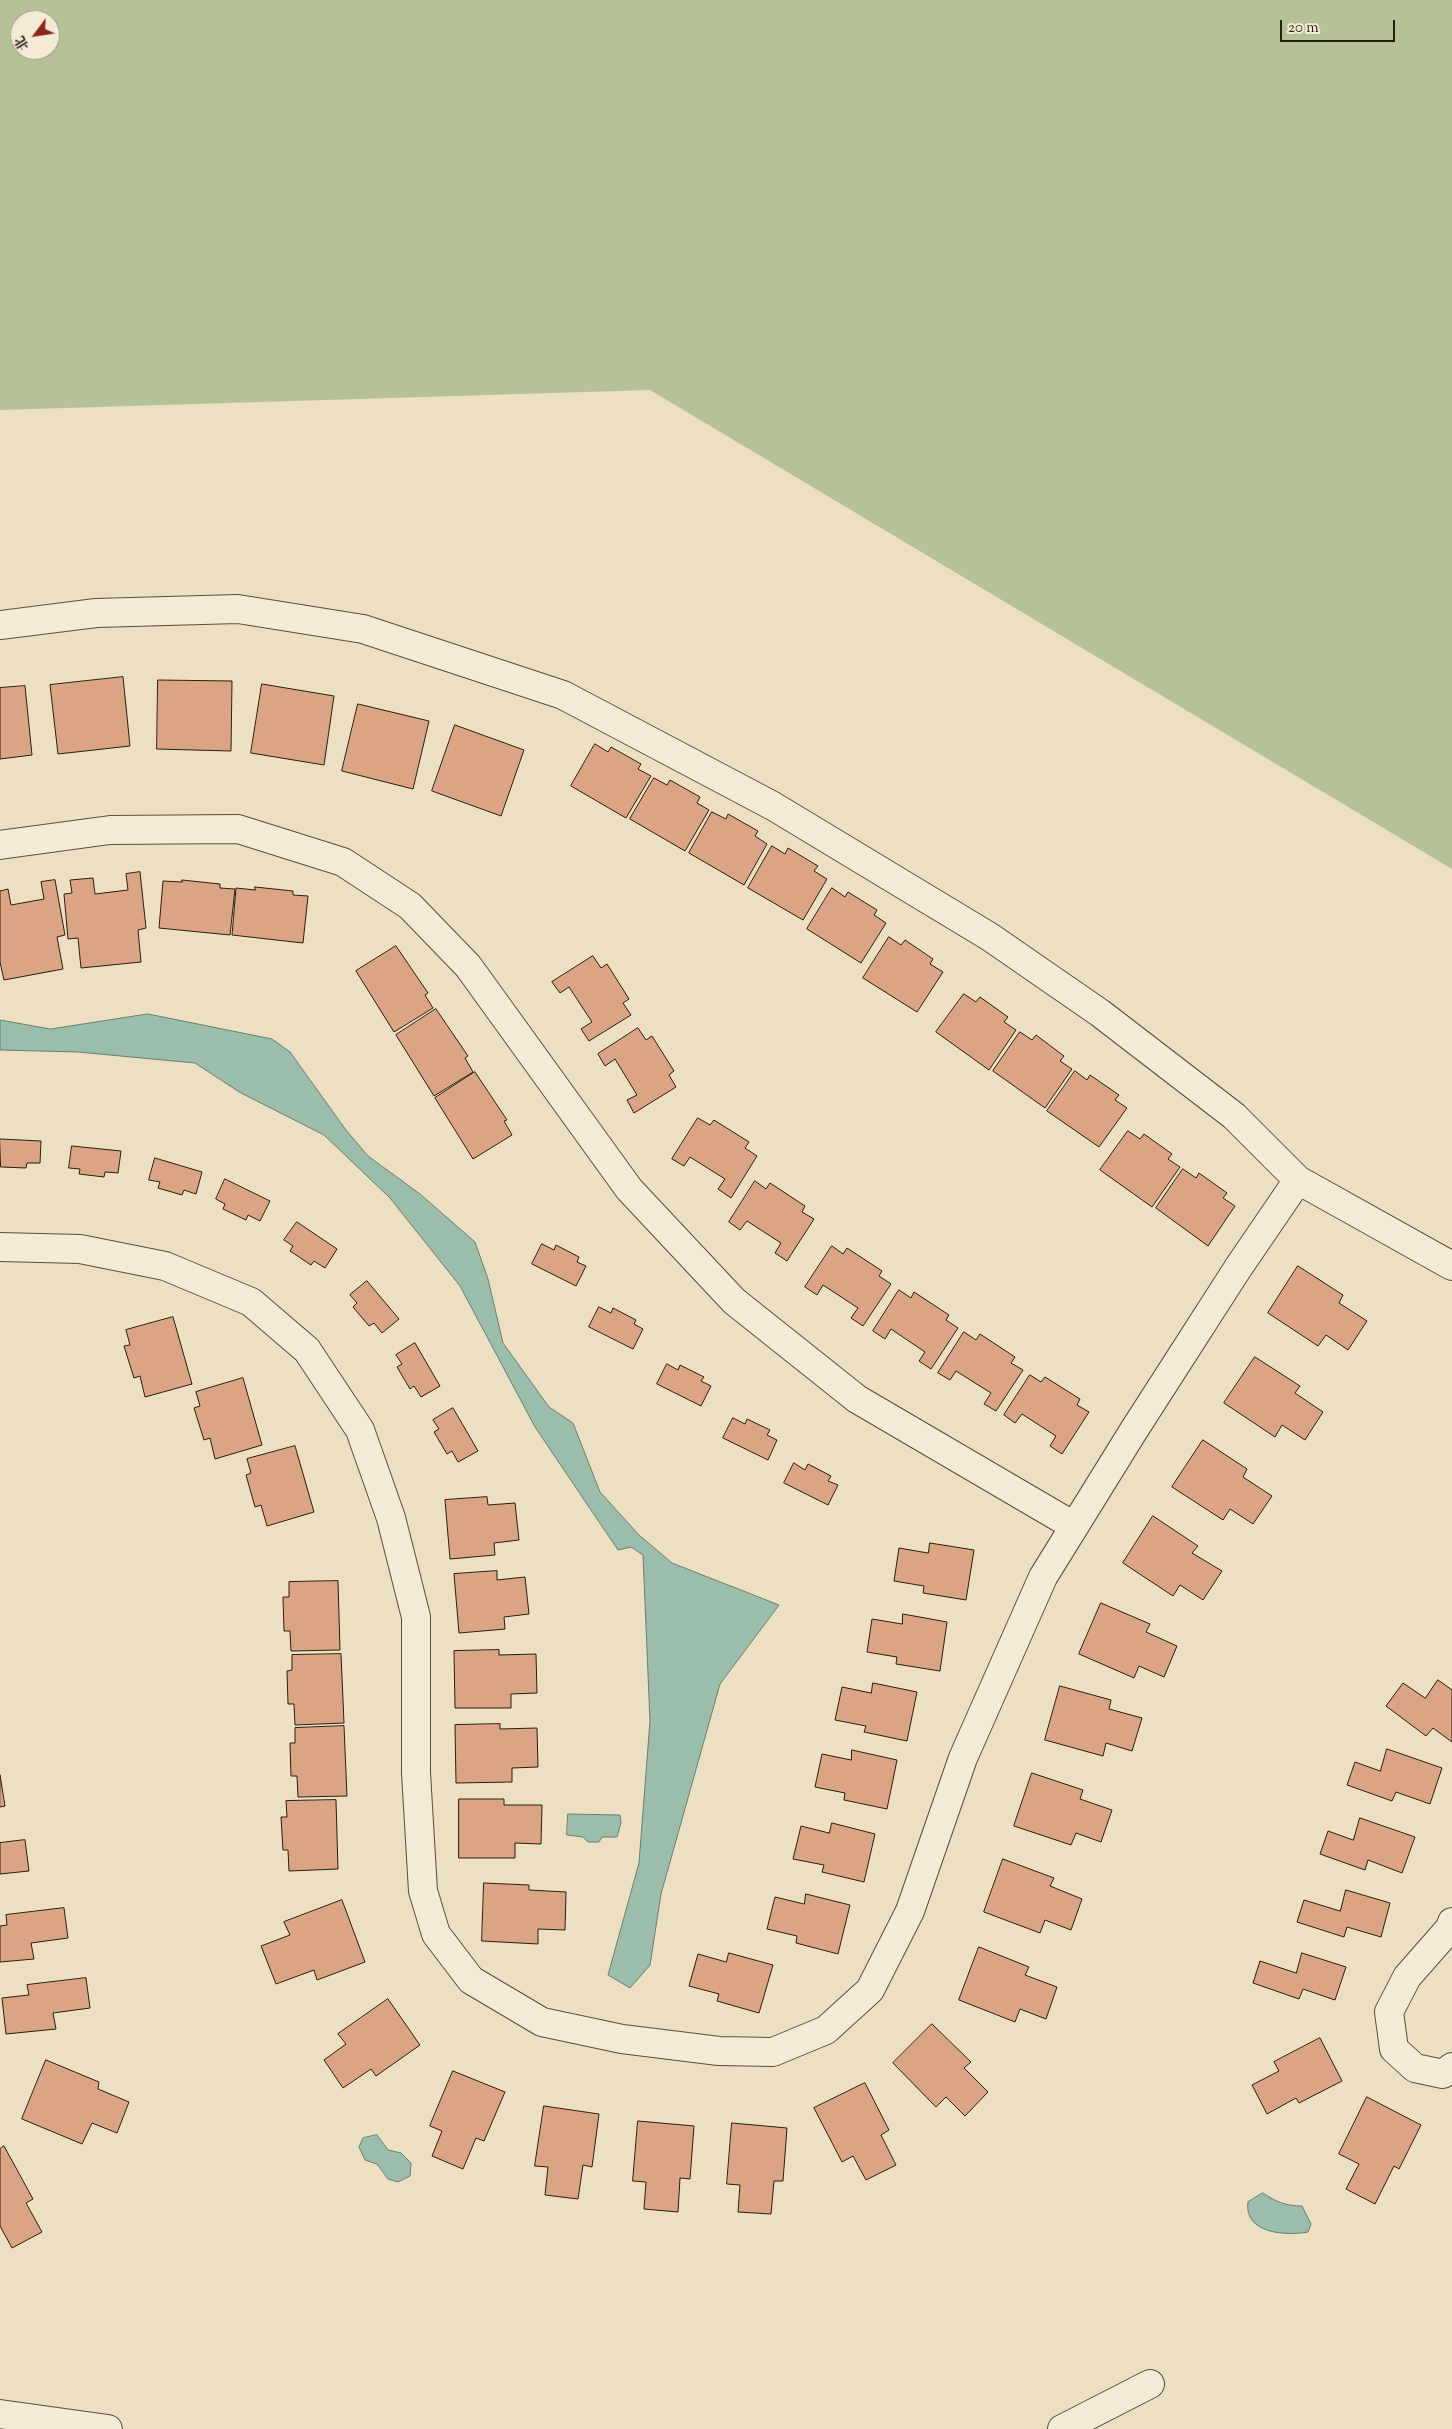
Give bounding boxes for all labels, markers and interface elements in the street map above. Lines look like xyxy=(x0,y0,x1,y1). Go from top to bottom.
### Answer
north arrow xyxy=(10,10,60,60)
scale bar xyxy=(1282,10,1397,42)
text: 20 m xyxy=(1288,18,1319,39)
text: 北 xyxy=(11,31,35,53)

